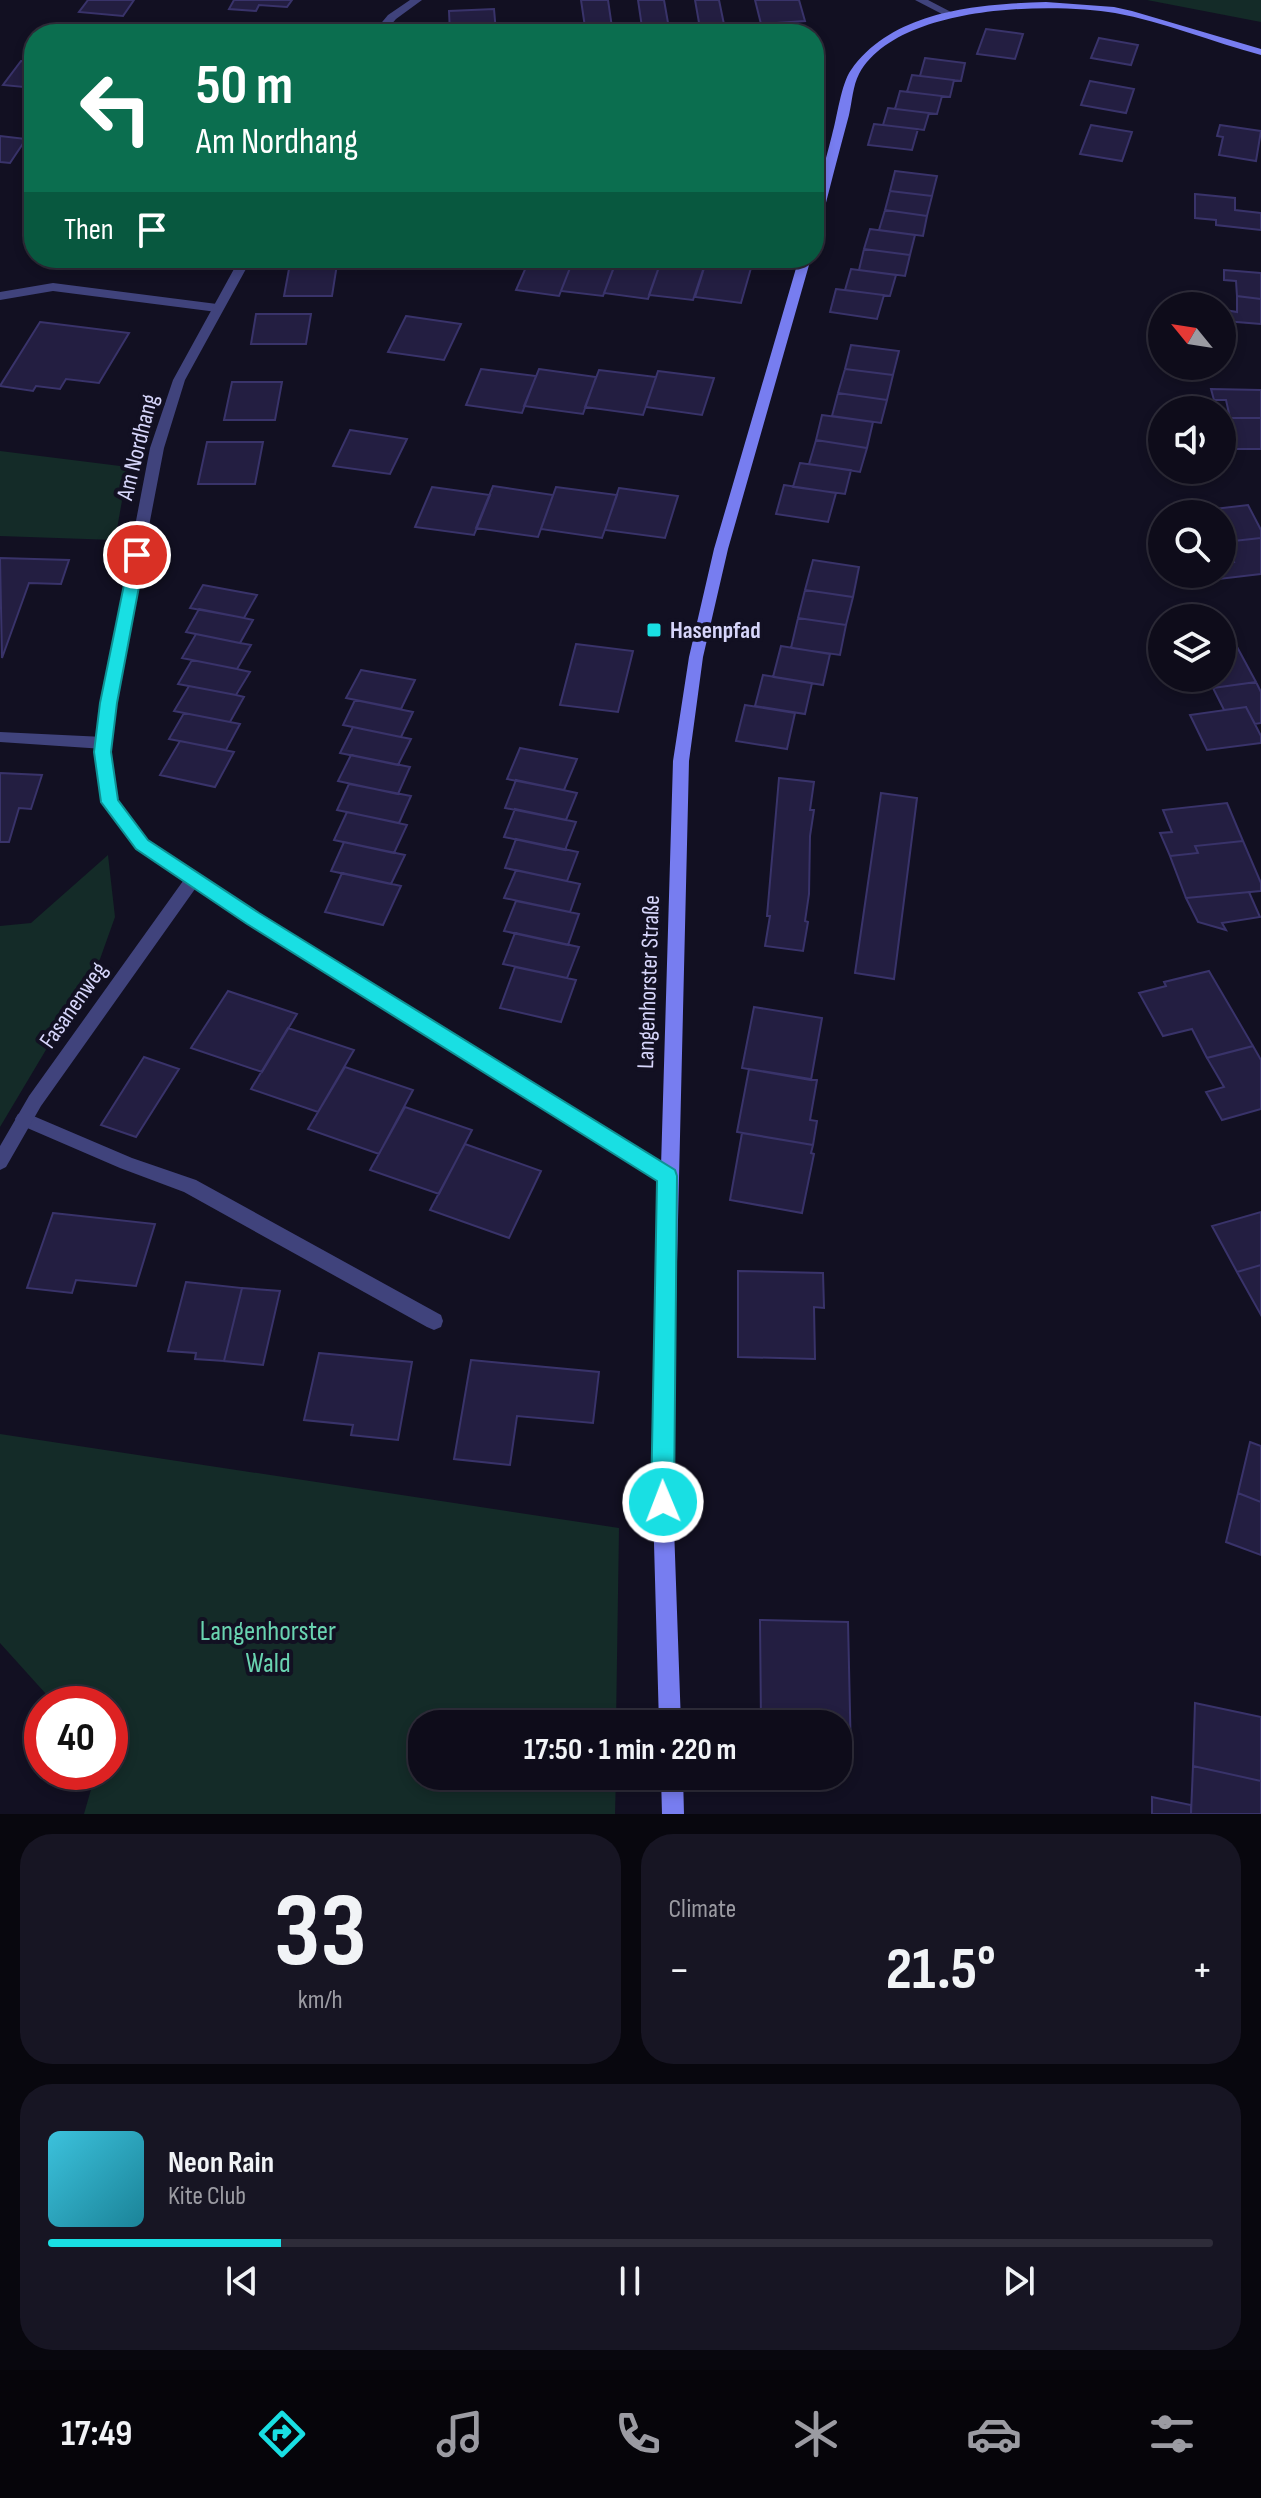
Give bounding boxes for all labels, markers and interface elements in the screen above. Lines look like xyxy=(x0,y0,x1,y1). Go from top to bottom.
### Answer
text: 50 m xyxy=(196,53,293,120)
icon: left xyxy=(64,56,168,160)
text: Am Nordhang xyxy=(196,121,358,164)
icon: arrive xyxy=(130,208,174,252)
text: Then xyxy=(64,212,114,248)
north arrow xyxy=(1148,292,1236,380)
map controls xyxy=(1148,292,1236,692)
street label: Am Nordhang xyxy=(110,391,165,504)
button: sound xyxy=(1148,396,1236,484)
button: search xyxy=(1148,500,1236,588)
pin xyxy=(103,521,171,589)
icon: arrive xyxy=(115,533,159,577)
button: layers xyxy=(1148,604,1236,692)
place label: Hasenpfad xyxy=(670,616,761,645)
marker: Hasenpfad xyxy=(645,621,663,639)
street label: Langenhorster Straße xyxy=(631,895,666,1069)
street label: Fasanenweg xyxy=(33,957,114,1054)
position arrow xyxy=(621,1460,705,1544)
park label: Langenhorster Wald xyxy=(200,1615,336,1680)
speed limit sign: 40 xyxy=(24,1686,128,1790)
text: 17:50 · 1 min · 220 m xyxy=(524,1732,736,1768)
text: 33 xyxy=(274,1870,367,1995)
text: Climate xyxy=(669,1894,736,1925)
text: 21.5° xyxy=(886,1934,996,2006)
text: − xyxy=(669,1944,690,1997)
text: + xyxy=(1191,1944,1213,1997)
text: km/h xyxy=(298,1985,343,2016)
text: Neon Rain xyxy=(168,2145,274,2181)
text: Kite Club xyxy=(168,2181,246,2212)
icon: previous xyxy=(220,2259,264,2303)
icon: pause xyxy=(608,2259,652,2303)
icon: next xyxy=(997,2259,1041,2303)
icon: directions xyxy=(254,2406,310,2462)
icon: music xyxy=(432,2406,488,2462)
icon: phone xyxy=(610,2406,666,2462)
icon: climate xyxy=(788,2406,844,2462)
icon: car xyxy=(966,2406,1022,2462)
icon: filters xyxy=(1144,2406,1200,2462)
text: 17:49 xyxy=(61,2413,132,2456)

